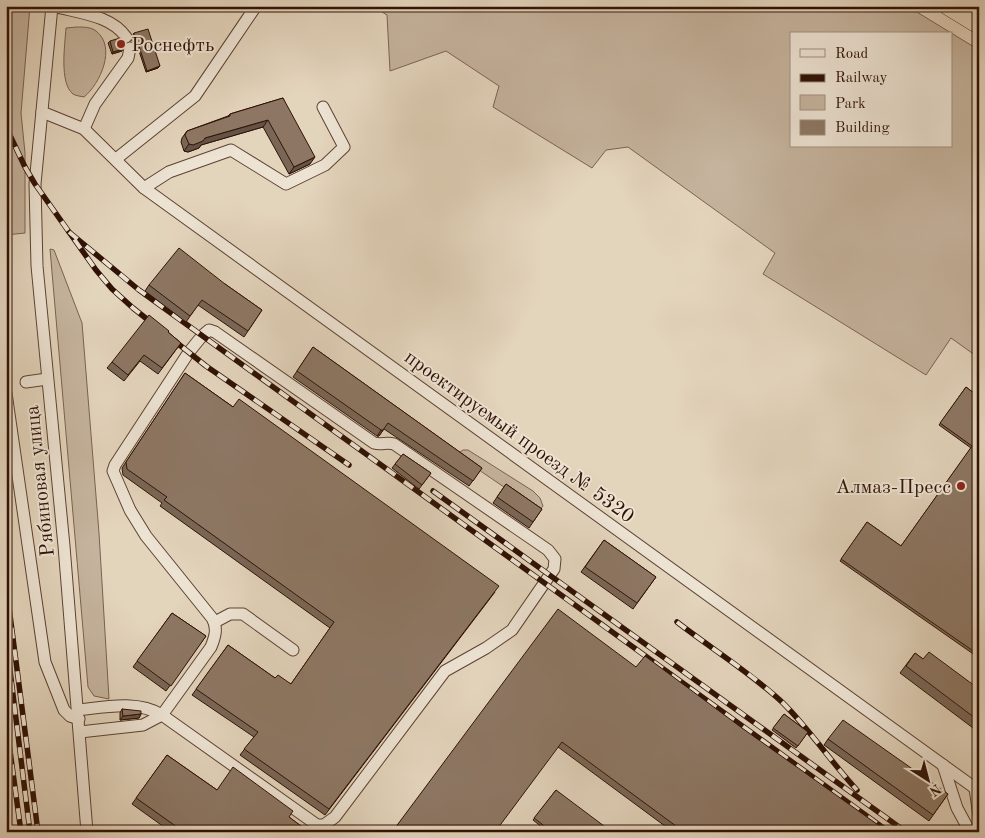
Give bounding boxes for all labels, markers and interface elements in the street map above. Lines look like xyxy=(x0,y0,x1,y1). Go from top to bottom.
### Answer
legend xyxy=(790,32,952,148)
place label: Роснефть xyxy=(131,36,214,56)
marker: Роснефть xyxy=(115,38,127,50)
text: Road xyxy=(835,47,869,62)
text: Railway xyxy=(835,71,888,86)
text: Park xyxy=(835,97,866,112)
text: Building xyxy=(835,121,890,136)
street label: проектируемый проезд № 5320 xyxy=(400,348,637,528)
street label: Рябиновая улица xyxy=(23,404,59,558)
place label: Алмаз-Пресс xyxy=(835,478,951,498)
marker: Алмаз-Пресс xyxy=(955,480,967,492)
north arrow xyxy=(902,756,952,806)
text: N xyxy=(926,781,943,799)

